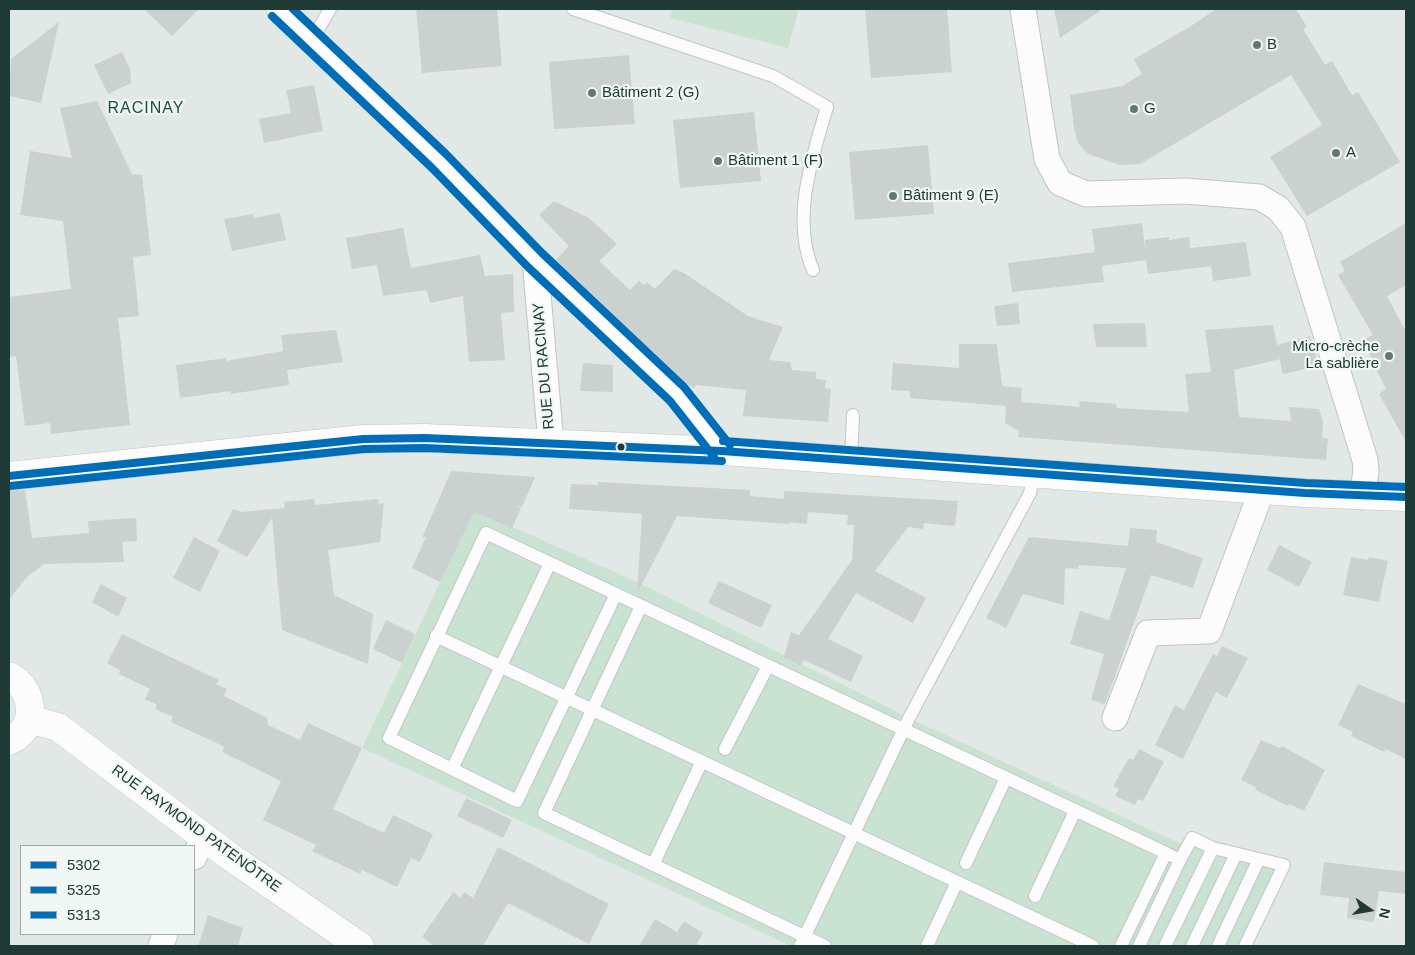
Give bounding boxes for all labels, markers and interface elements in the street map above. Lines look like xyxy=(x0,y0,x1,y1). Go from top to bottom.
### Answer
place label: B xyxy=(1267,36,1277,54)
marker: B xyxy=(1251,39,1263,51)
place label: Bâtiment 2 (G) xyxy=(602,84,700,102)
marker: Bâtiment 2 (G) xyxy=(586,87,598,99)
district label: RACINAY xyxy=(107,99,185,119)
place label: G xyxy=(1144,100,1156,118)
marker: G xyxy=(1128,103,1140,115)
place label: A xyxy=(1346,144,1356,162)
marker: A xyxy=(1330,147,1342,159)
place label: Bâtiment 1 (F) xyxy=(728,152,823,170)
marker: Bâtiment 1 (F) xyxy=(712,155,724,167)
place label: Bâtiment 9 (E) xyxy=(903,187,999,205)
marker: Bâtiment 9 (E) xyxy=(887,190,899,202)
street label: RUE DU RACINAY xyxy=(529,302,559,430)
place label: Micro-crèche La sablière xyxy=(1292,338,1379,373)
marker: Micro-crèche La sablière xyxy=(1383,350,1395,362)
unlabelled marker xyxy=(616,442,626,452)
street label: RUE RAYMOND PATENÔTRE xyxy=(108,761,284,897)
legend xyxy=(20,845,195,935)
text: 5302 xyxy=(67,856,100,873)
text: 5325 xyxy=(67,881,100,898)
north arrow xyxy=(1345,885,1395,935)
text: 5313 xyxy=(67,906,100,923)
text: N xyxy=(1376,907,1394,920)

